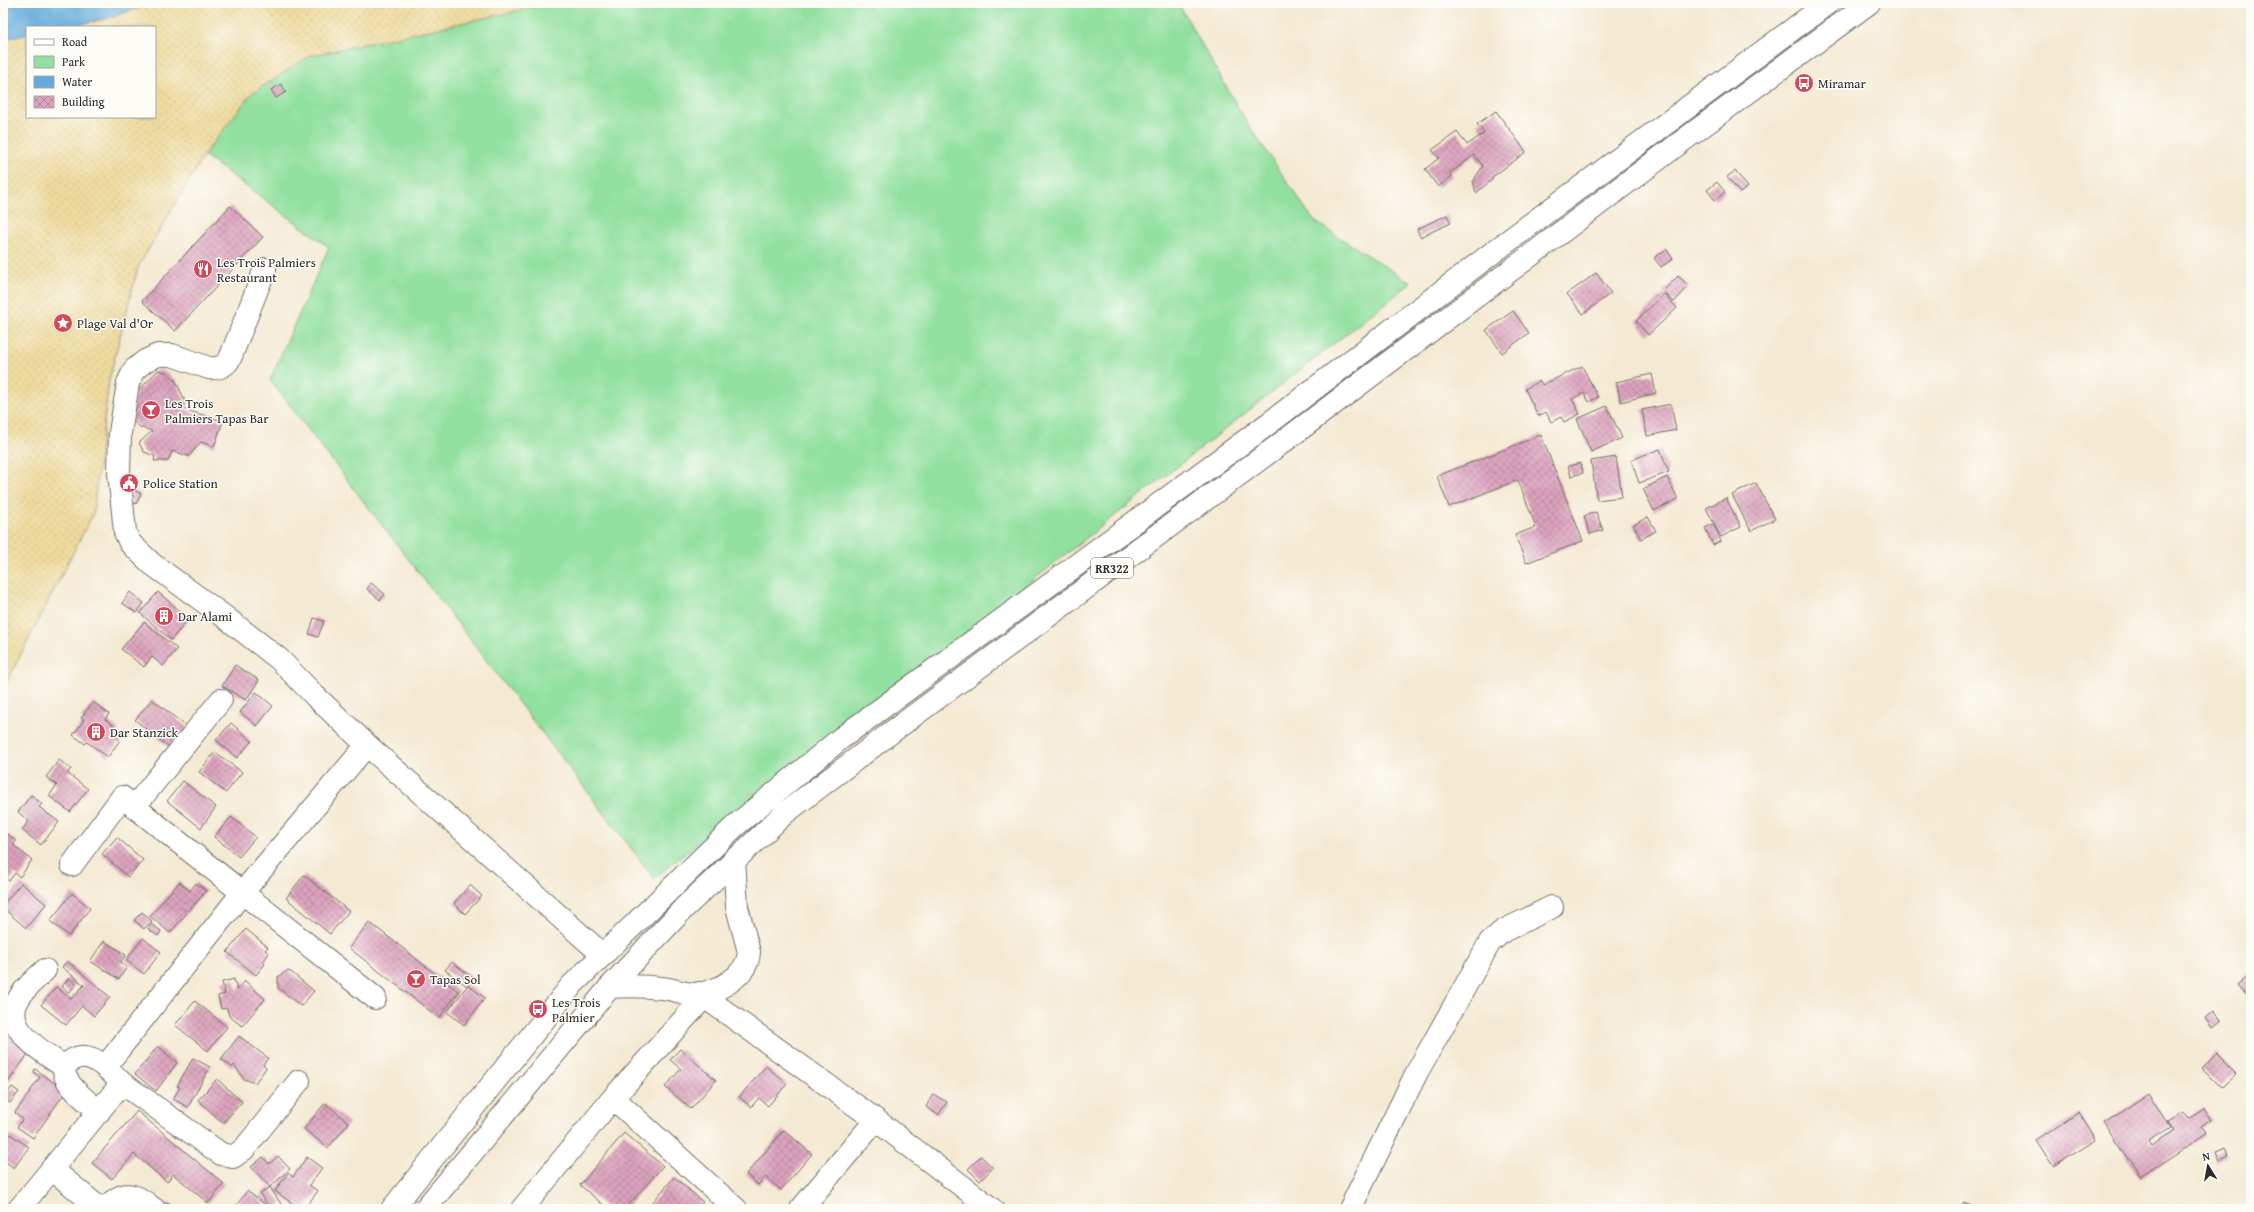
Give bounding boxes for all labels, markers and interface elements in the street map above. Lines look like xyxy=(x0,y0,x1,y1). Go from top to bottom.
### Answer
legend xyxy=(26,26,156,118)
text: Road xyxy=(62,33,88,50)
text: Park xyxy=(62,53,86,70)
bus stop icon: Miramar xyxy=(1793,72,1815,94)
text: Water xyxy=(62,73,92,90)
place label: Miramar xyxy=(1818,74,1866,93)
text: Building xyxy=(62,93,105,110)
place label: Les Trois Palmiers Restaurant xyxy=(217,253,316,287)
restaurant icon: Les Trois Palmiers Restaurant xyxy=(192,258,214,280)
place icon: Plage Val d'Or xyxy=(52,312,74,334)
place label: Plage Val d'Or xyxy=(77,314,154,333)
place label: Les Trois Palmiers Tapas Bar xyxy=(165,394,269,428)
bar icon: Les Trois Palmiers Tapas Bar xyxy=(140,399,162,421)
public building icon: Police Station xyxy=(118,472,140,494)
place label: Police Station xyxy=(143,474,219,493)
road number: RR322 xyxy=(1091,558,1133,578)
building icon: Dar Alami xyxy=(153,605,175,627)
place label: Dar Alami xyxy=(178,607,233,626)
building icon: Dar Stanzick xyxy=(85,721,107,743)
place label: Dar Stanzick xyxy=(110,723,179,742)
bar icon: Tapas Sol xyxy=(405,968,427,990)
place label: Tapas Sol xyxy=(430,970,481,989)
place label: Les Trois Palmier xyxy=(552,993,600,1027)
bus stop icon: Les Trois Palmier xyxy=(527,998,549,1020)
north arrow xyxy=(2188,1146,2228,1186)
text: N xyxy=(2201,1148,2212,1165)

